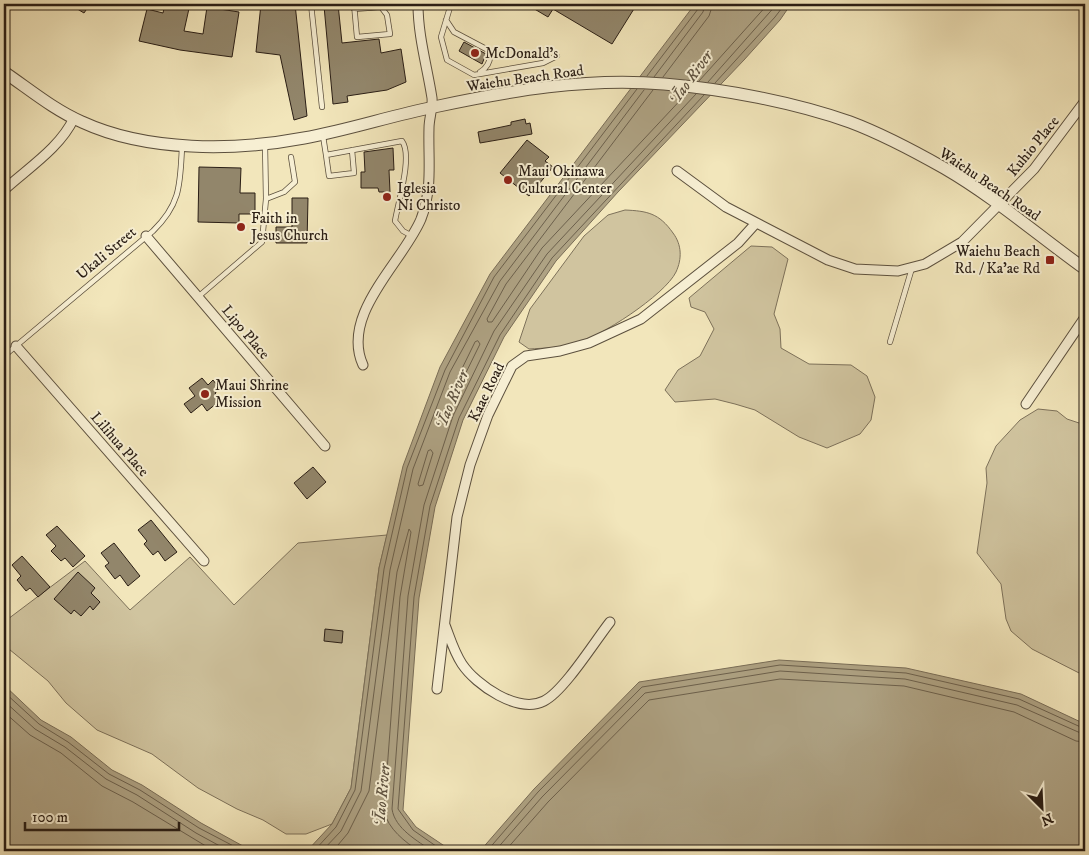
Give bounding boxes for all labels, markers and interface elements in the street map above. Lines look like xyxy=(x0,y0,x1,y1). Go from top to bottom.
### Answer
place label: McDonald's xyxy=(485,44,558,63)
water label: ʻĪao River xyxy=(664,45,718,109)
marker: McDonald's xyxy=(469,47,481,59)
street label: Waiehu Beach Road xyxy=(464,61,585,96)
street label: Kuhio Place xyxy=(1003,112,1063,180)
street label: Waiehu Beach Road xyxy=(935,143,1044,226)
place label: Maui Okinawa Cultural Center xyxy=(518,162,612,198)
marker: Maui Okinawa Cultural Center xyxy=(502,174,514,186)
place label: Iglesia Ni Christo xyxy=(397,179,460,215)
marker: Iglesia Ni Christo xyxy=(381,191,393,203)
place label: Faith in Jesus Church xyxy=(249,209,328,245)
marker: Faith in Jesus Church xyxy=(235,221,247,233)
street label: Ukali Street xyxy=(72,223,140,284)
place label: Waiehu Beach Rd. / Ka'ae Rd xyxy=(955,242,1040,278)
marker: Waiehu Beach Rd. / Ka'ae Rd xyxy=(1044,254,1056,266)
street label: Lipo Place xyxy=(217,301,274,363)
street label: Kaae Road xyxy=(464,359,509,425)
water label: ʻĪao River xyxy=(431,366,474,432)
place label: Maui Shrine Mission xyxy=(215,376,289,412)
marker: Maui Shrine Mission xyxy=(199,388,211,400)
street label: Lilihua Place xyxy=(86,408,153,481)
water label: ʻĪao River xyxy=(369,762,395,827)
north arrow xyxy=(1016,782,1066,832)
scale bar xyxy=(25,800,179,832)
text: 100 m xyxy=(32,808,68,827)
text: N xyxy=(1038,808,1056,830)

